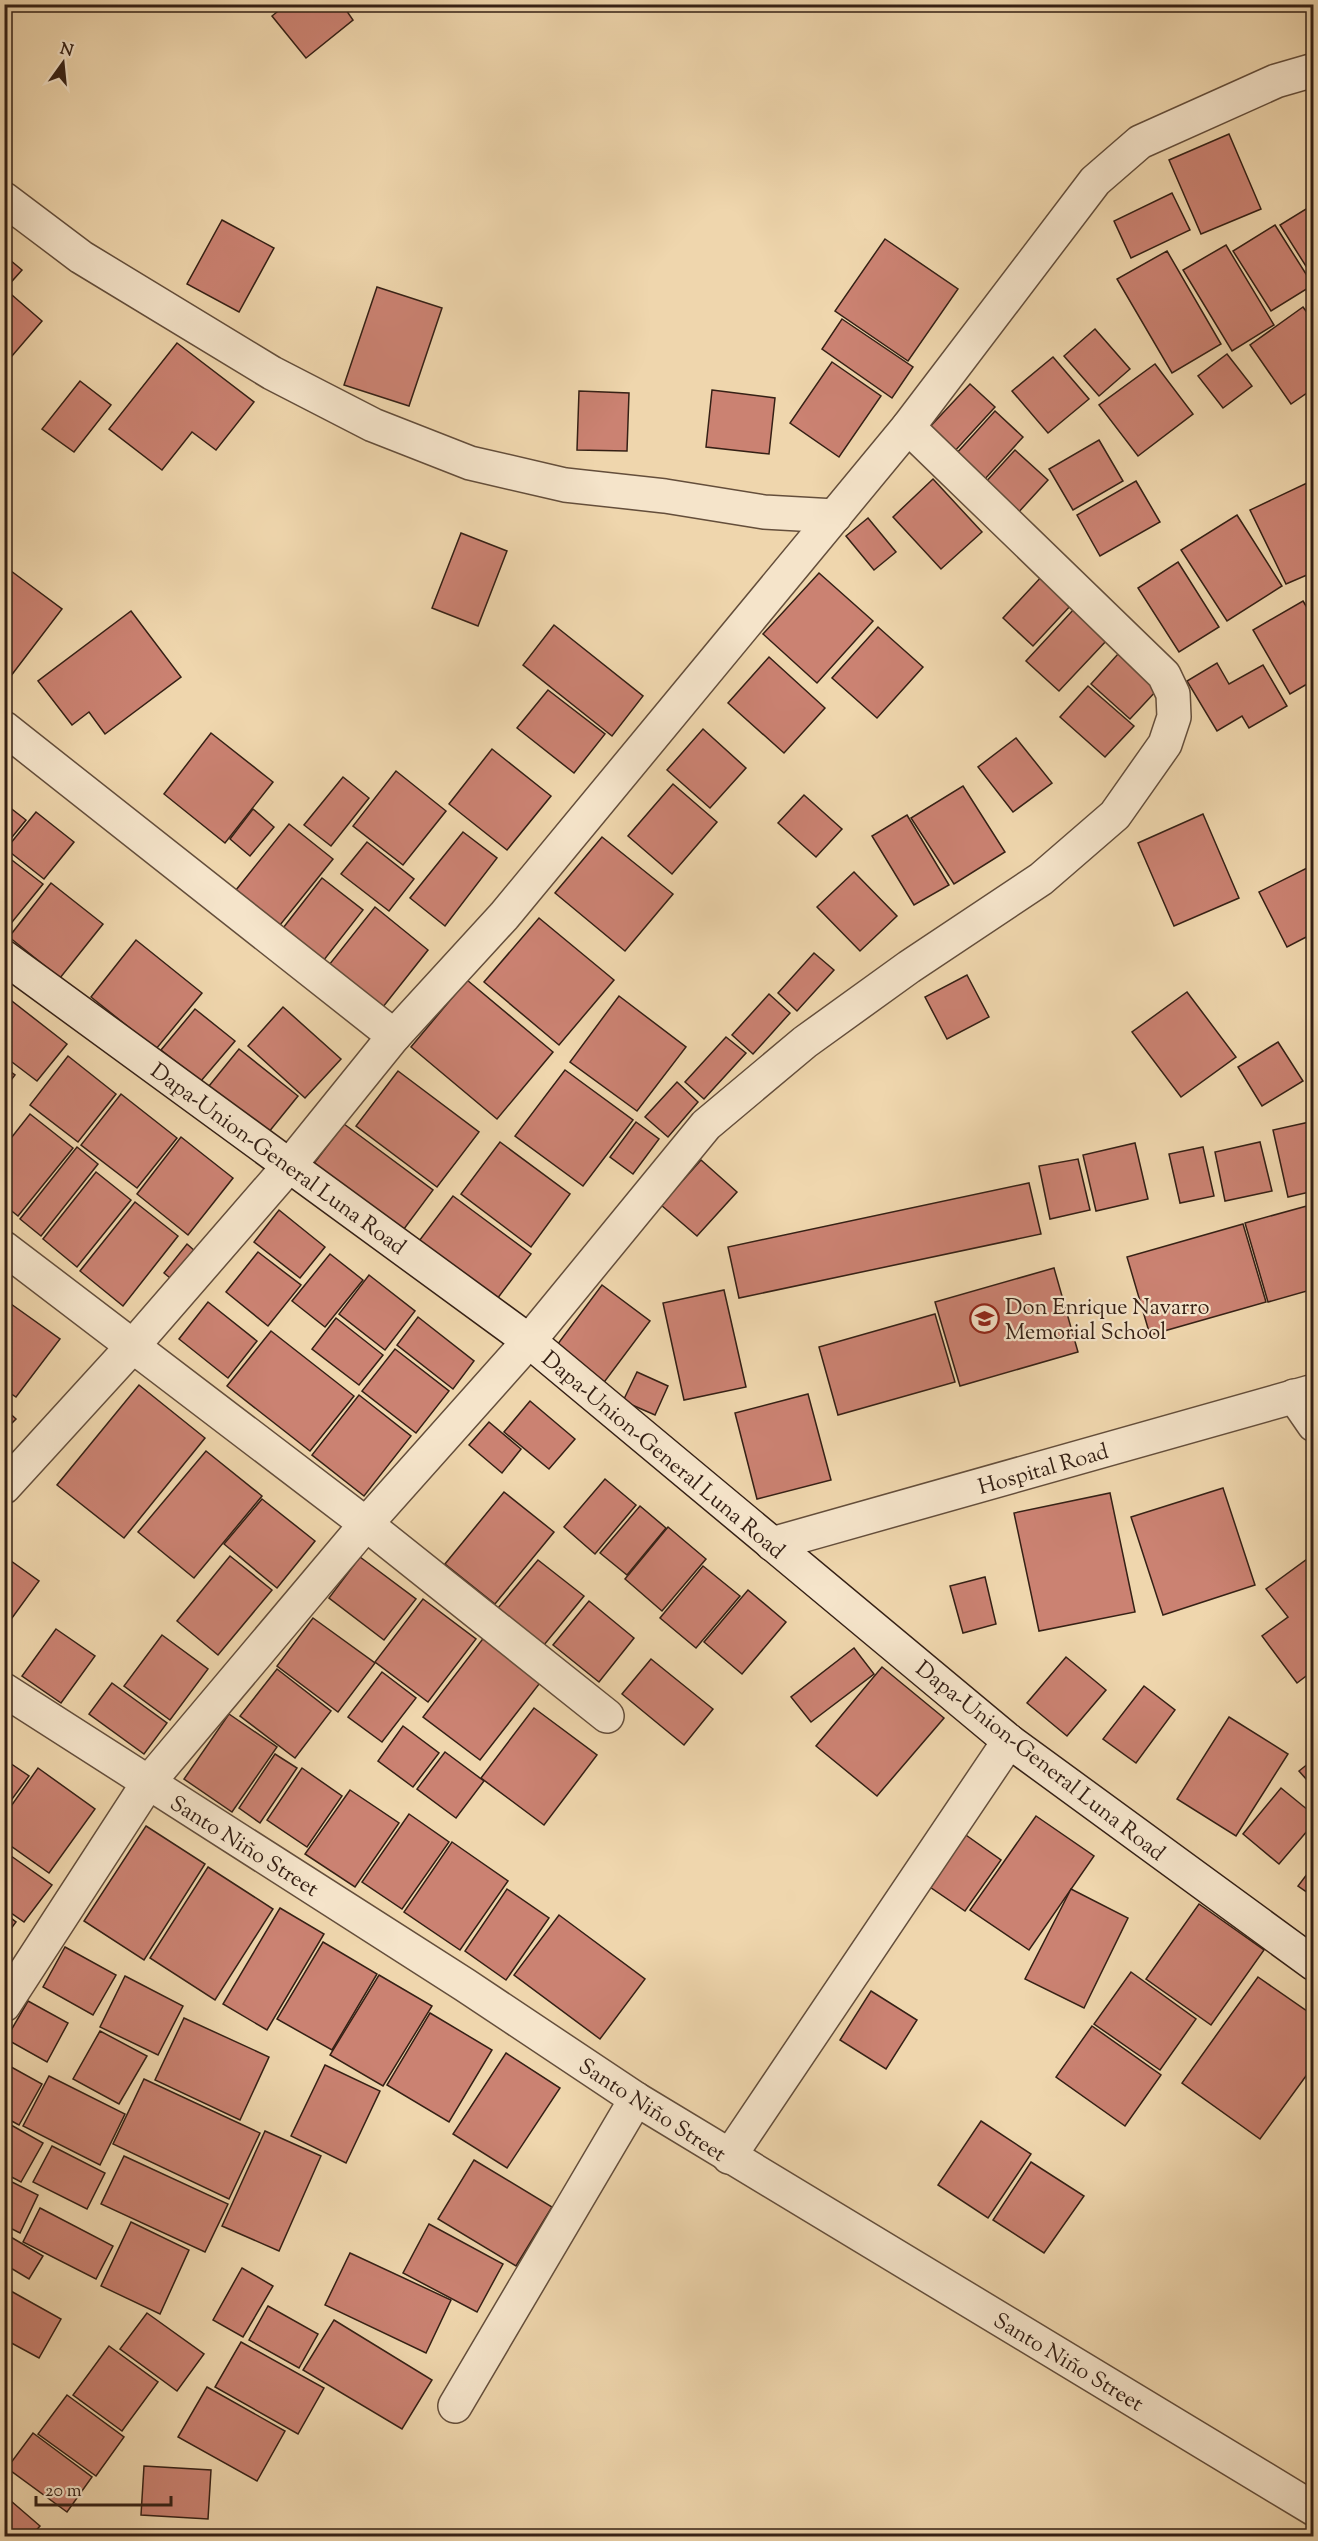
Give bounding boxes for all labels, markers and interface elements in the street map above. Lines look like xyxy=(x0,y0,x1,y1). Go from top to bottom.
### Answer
north arrow xyxy=(33,33,93,93)
text: N xyxy=(57,38,76,64)
street label: Dapa-Union-General Luna Road xyxy=(143,1057,412,1264)
place label: Don Enrique Navarro Memorial School xyxy=(1005,1293,1209,1350)
school or university icon: Don Enrique Navarro Memorial School xyxy=(968,1303,1000,1335)
street label: Dapa-Union-General Luna Road xyxy=(533,1345,791,1568)
street label: Hospital Road xyxy=(975,1437,1113,1505)
street label: Dapa-Union-General Luna Road xyxy=(907,1655,1171,1870)
street label: Santo Niño Street xyxy=(163,1789,324,1906)
street label: Santo Niño Street xyxy=(571,2052,732,2172)
street label: Santo Niño Street xyxy=(986,2306,1149,2421)
scale bar xyxy=(36,2469,171,2507)
text: 20 m xyxy=(45,2479,82,2505)

